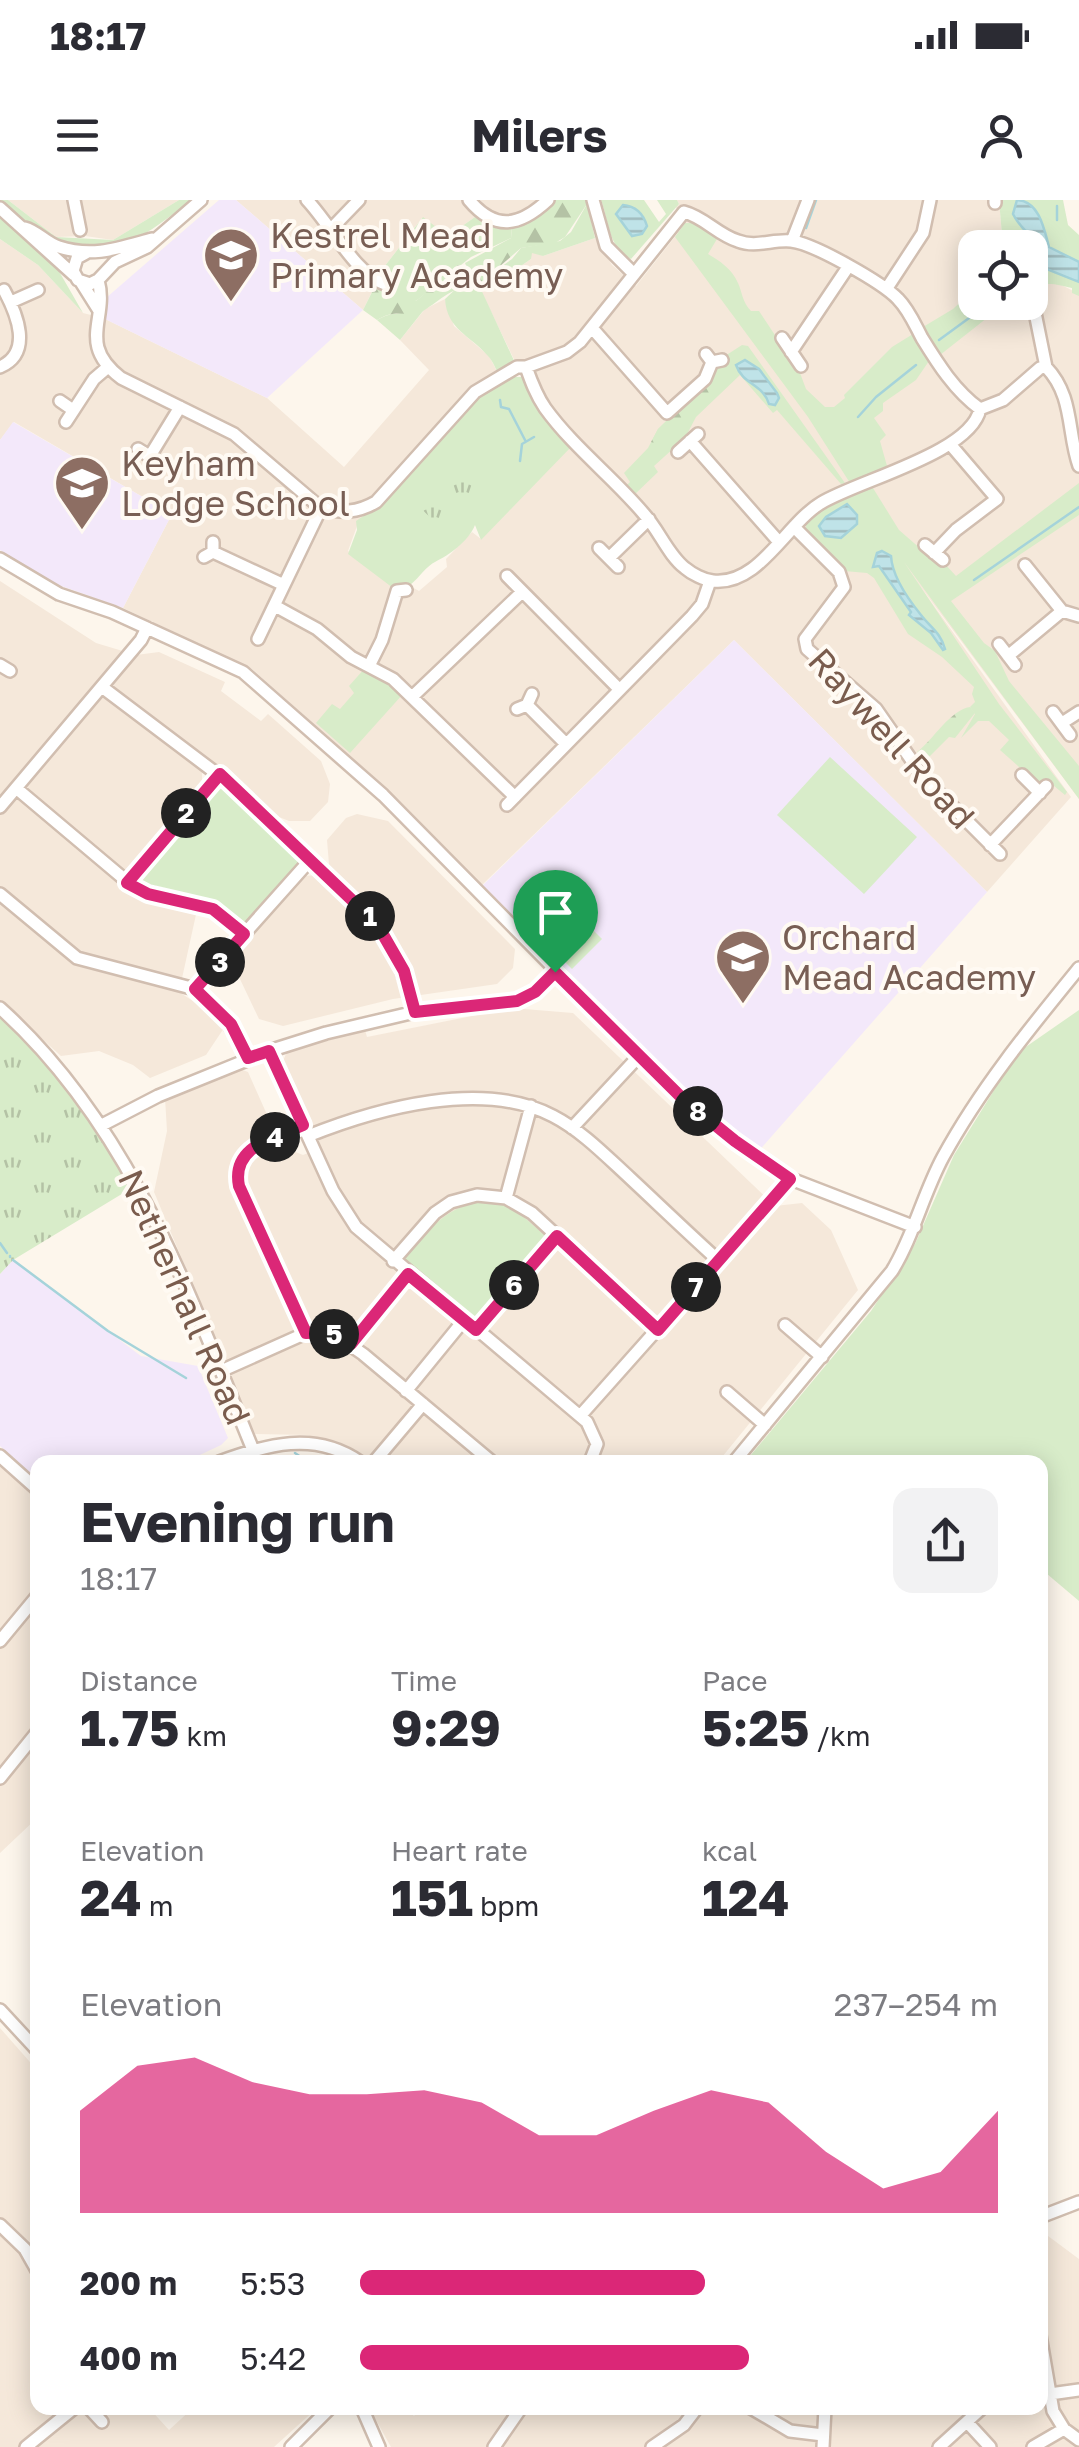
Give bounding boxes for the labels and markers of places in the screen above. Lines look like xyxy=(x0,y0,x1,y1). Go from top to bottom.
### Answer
place label: Kestrel Mead Primary Academy xyxy=(270,214,563,296)
school or university icon: Kestrel Mead Primary Academy xyxy=(201,225,261,304)
place label: Keyham Lodge School xyxy=(121,442,350,524)
school or university icon: Keyham Lodge School xyxy=(52,453,112,532)
pin: 2 xyxy=(161,788,211,838)
pin xyxy=(513,870,598,973)
pin: 1 xyxy=(345,891,395,941)
place label: Orchard Mead Academy xyxy=(782,916,1036,998)
school or university icon: Orchard Mead Academy xyxy=(713,927,773,1006)
pin: 3 xyxy=(195,937,245,987)
pin: 8 xyxy=(673,1086,723,1136)
pin: 4 xyxy=(250,1112,300,1162)
pin: 6 xyxy=(489,1260,539,1310)
pin: 7 xyxy=(671,1262,721,1312)
pin: 5 xyxy=(309,1309,359,1359)

